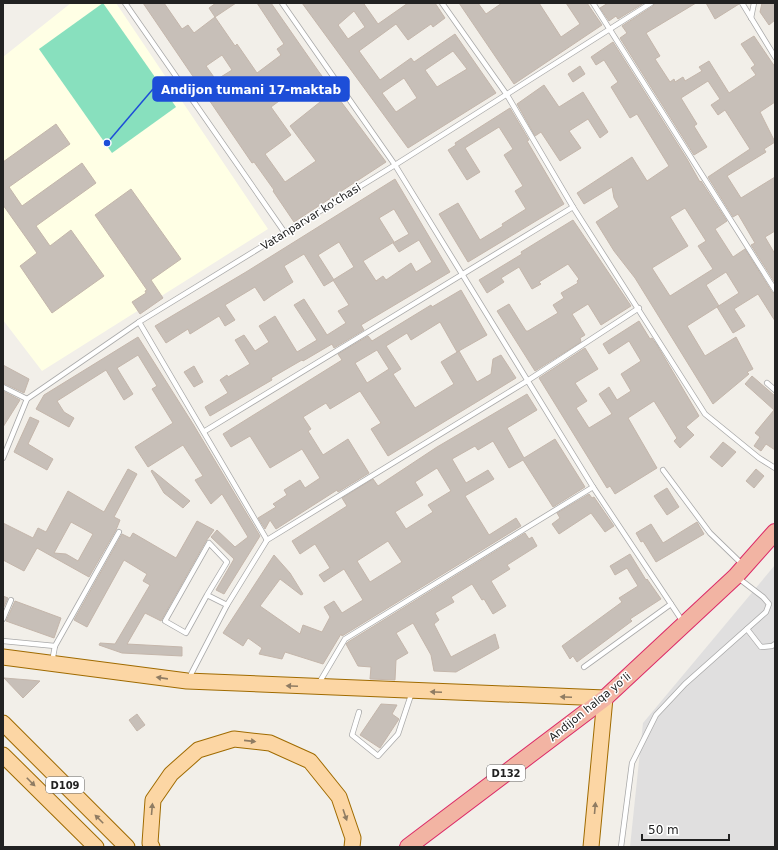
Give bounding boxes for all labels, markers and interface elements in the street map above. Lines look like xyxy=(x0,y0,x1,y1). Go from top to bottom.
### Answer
callout: Andijon tumani 17-maktab xyxy=(153,77,349,101)
text: Andijon tumani 17-maktab xyxy=(161,83,341,97)
street label: Vatanparvar ko'chasi xyxy=(259,181,363,253)
street label: Andijon halqa yo‘li xyxy=(546,670,634,744)
one-way arrow xyxy=(156,675,168,681)
one-way arrow xyxy=(286,683,298,690)
one-way arrow xyxy=(430,688,442,695)
one-way arrow xyxy=(560,693,572,700)
one-way arrow xyxy=(244,737,256,744)
road number: D132 xyxy=(487,765,525,781)
one-way arrow xyxy=(26,777,36,787)
road number: D109 xyxy=(46,777,84,793)
one-way arrow xyxy=(591,802,598,814)
one-way arrow xyxy=(149,803,156,815)
one-way arrow xyxy=(343,810,349,822)
one-way arrow xyxy=(94,814,104,824)
scale bar xyxy=(642,816,729,842)
text: 50 m xyxy=(648,823,679,837)

